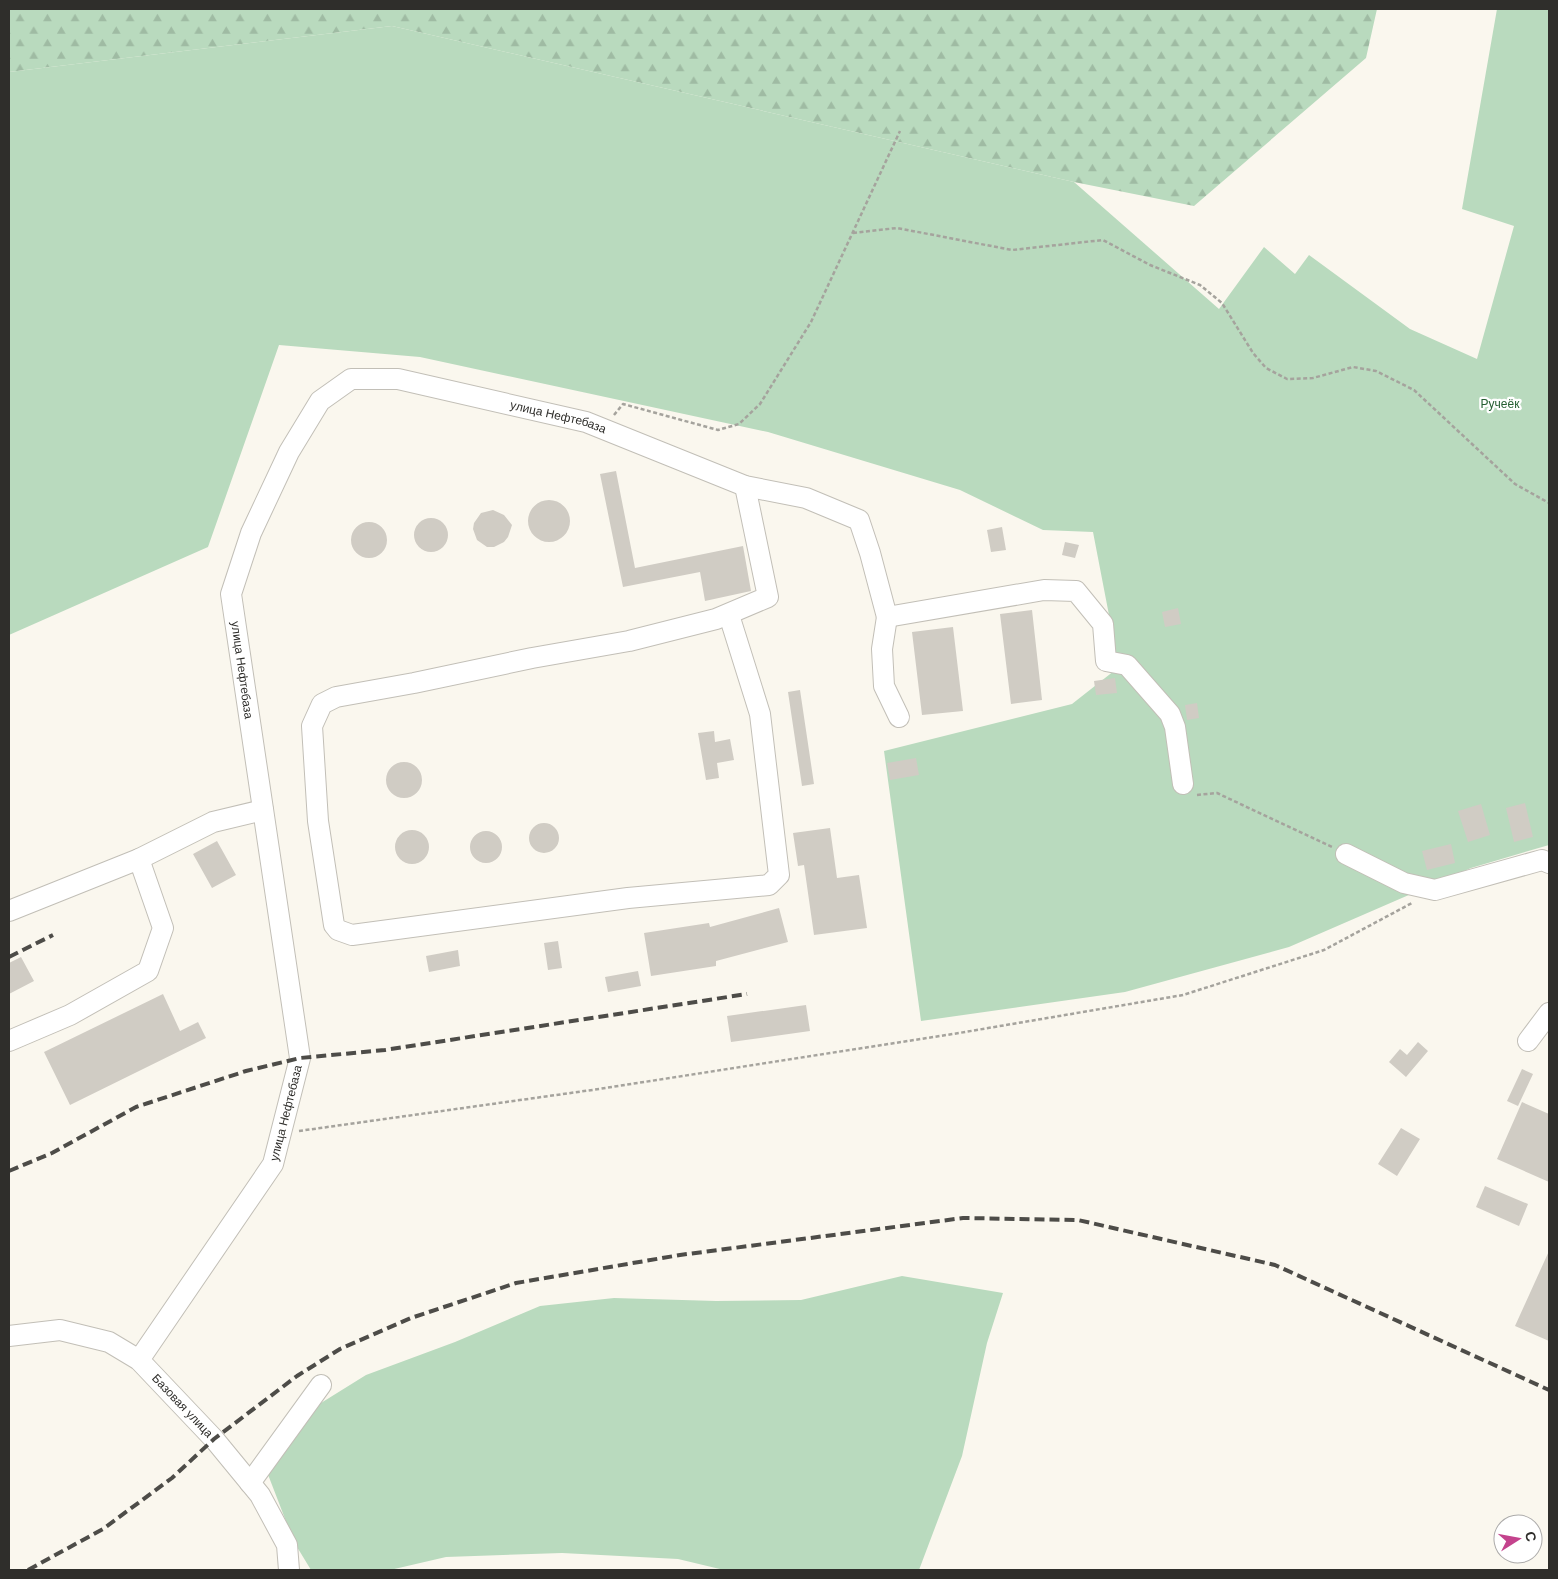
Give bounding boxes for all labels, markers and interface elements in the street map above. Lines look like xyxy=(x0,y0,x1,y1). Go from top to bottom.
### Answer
park label: Ручеёк xyxy=(1481,397,1520,411)
street label: улица Нефтебаза xyxy=(509,398,609,437)
street label: улица Нефтебаза xyxy=(228,620,256,720)
street label: улица Нефтебаза xyxy=(267,1063,305,1163)
street label: Базовая улица xyxy=(149,1371,216,1441)
north arrow xyxy=(1493,1514,1543,1564)
text: С xyxy=(1522,1530,1540,1543)

